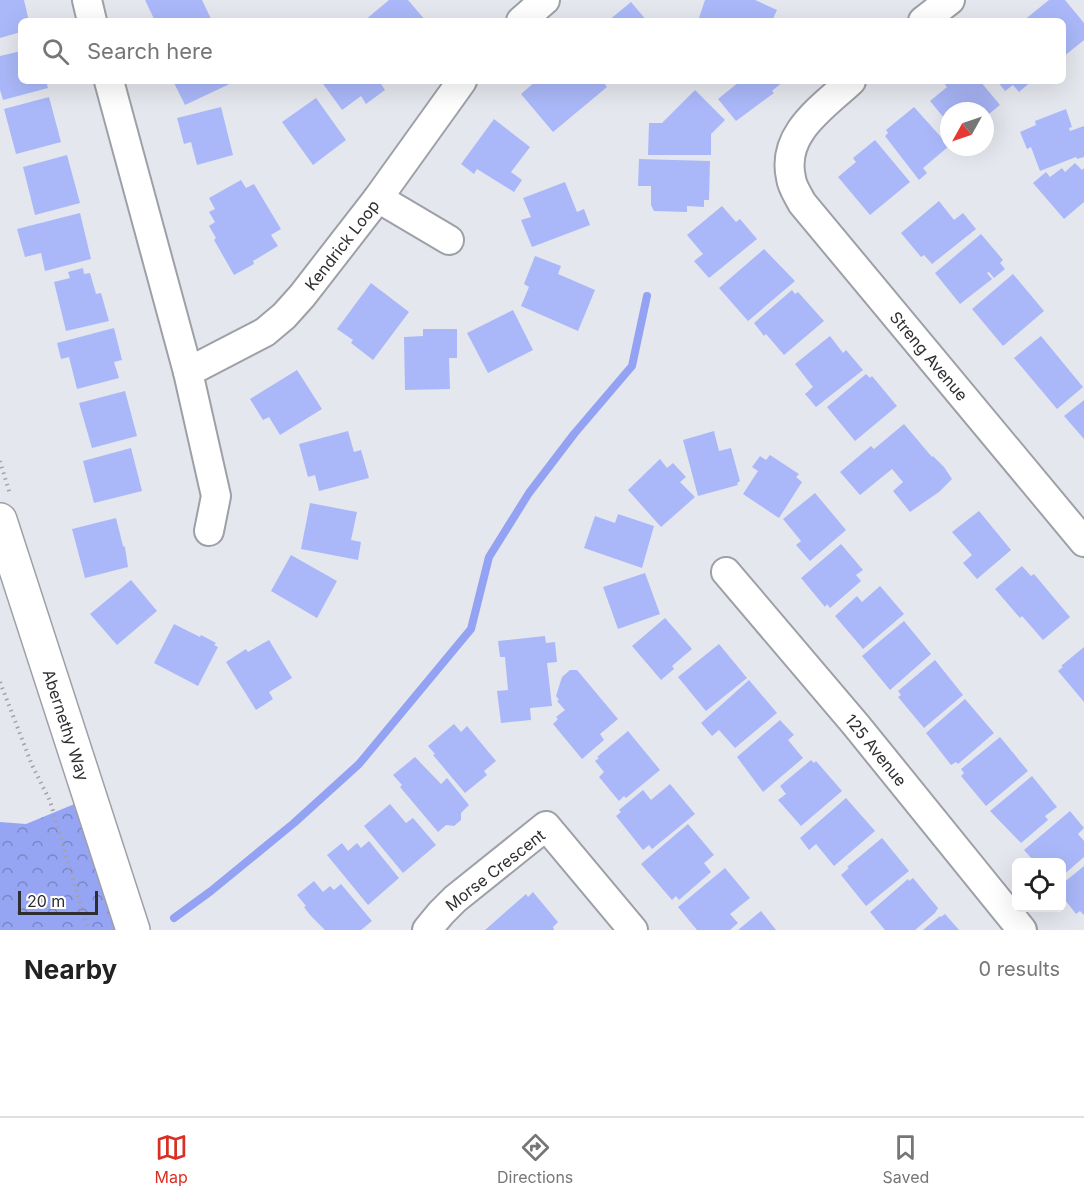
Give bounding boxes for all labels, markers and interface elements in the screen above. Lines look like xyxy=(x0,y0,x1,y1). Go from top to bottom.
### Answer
search box xyxy=(18,18,1066,84)
icon: search xyxy=(39,35,72,68)
text: Search here xyxy=(87,38,213,64)
north arrow xyxy=(940,102,994,156)
street label: Kendrick Loop xyxy=(300,196,384,294)
street label: Streng Avenue xyxy=(886,307,972,405)
street label: Abernethy Way xyxy=(39,667,93,783)
street label: 125 Avenue xyxy=(841,710,911,790)
street label: Morse Crescent xyxy=(441,825,549,915)
map controls xyxy=(1012,858,1066,912)
button: locate xyxy=(1012,858,1066,912)
scale bar xyxy=(18,888,98,916)
text: 20 m xyxy=(27,891,65,911)
text: Nearby xyxy=(24,954,117,985)
text: 0 results xyxy=(978,957,1060,981)
tab: Map xyxy=(155,1131,188,1187)
tab: Directions xyxy=(497,1131,573,1187)
tab: Saved xyxy=(883,1131,929,1187)

